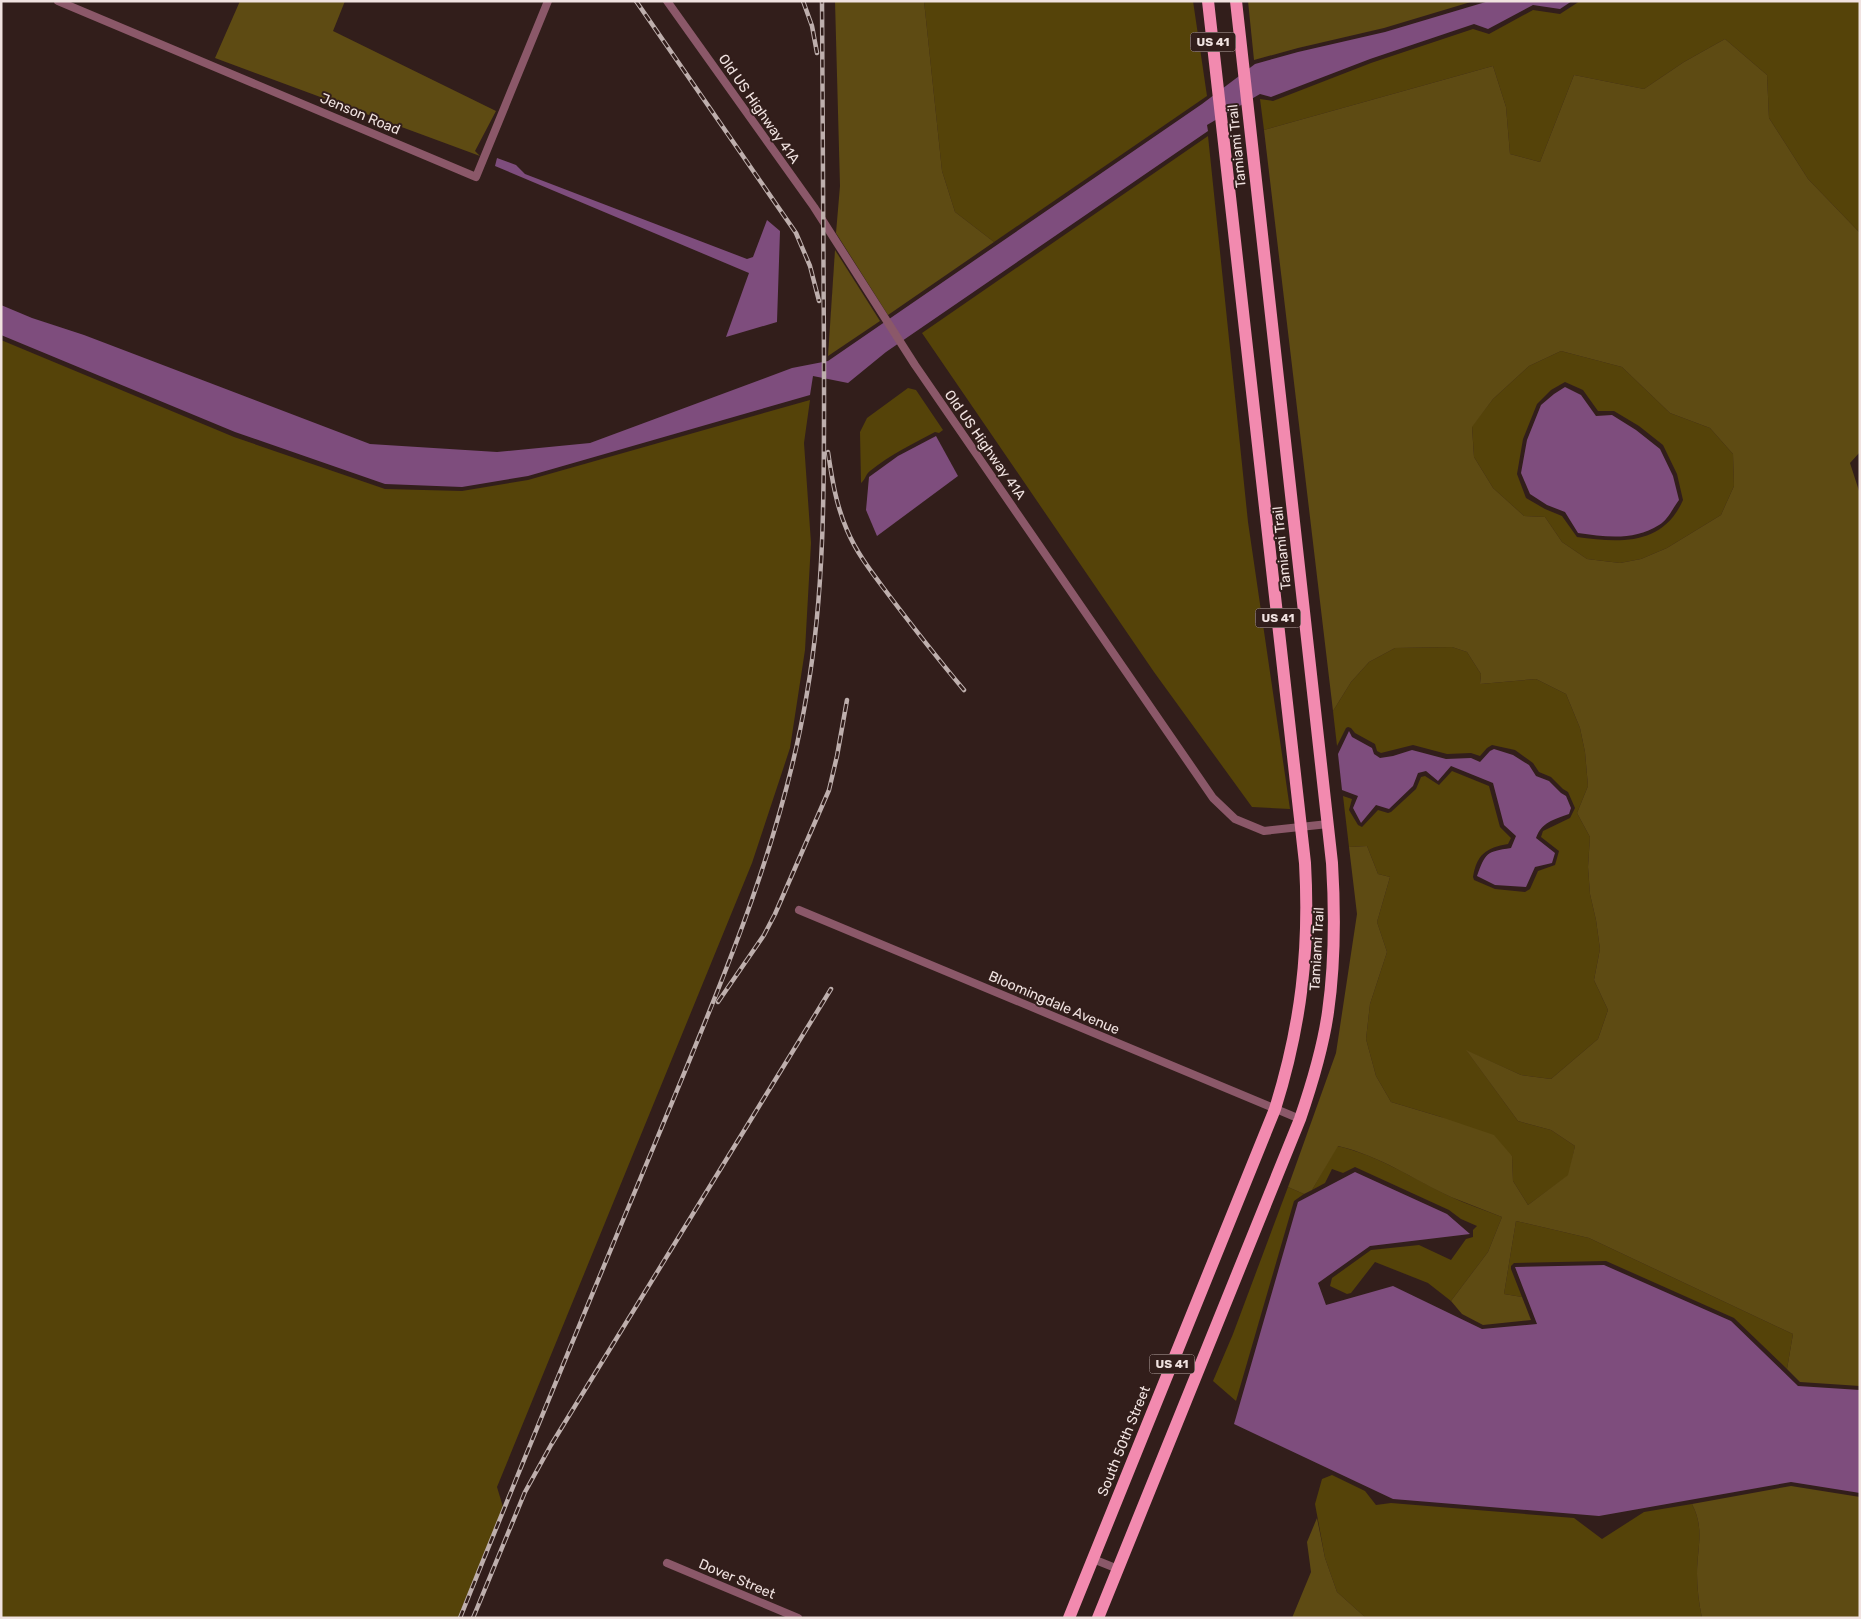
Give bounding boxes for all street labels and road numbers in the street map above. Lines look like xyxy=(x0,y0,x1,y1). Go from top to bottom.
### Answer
road number: US 41 xyxy=(1190,32,1236,52)
street label: Old US Highway 41A xyxy=(715,51,804,168)
street label: Jenson Road xyxy=(317,89,403,139)
street label: Tamiami Trail xyxy=(1224,103,1250,189)
street label: Old US Highway 41A xyxy=(941,387,1030,504)
street label: Tamiami Trail xyxy=(1269,505,1295,591)
road number: US 41 xyxy=(1256,608,1300,628)
street label: Tamiami Trail xyxy=(1306,907,1328,991)
street label: Bloomingdale Avenue xyxy=(986,968,1122,1038)
road number: US 41 xyxy=(1150,1355,1194,1374)
street label: South 50th Street xyxy=(1094,1383,1154,1499)
street label: Dover Street xyxy=(696,1555,778,1603)

